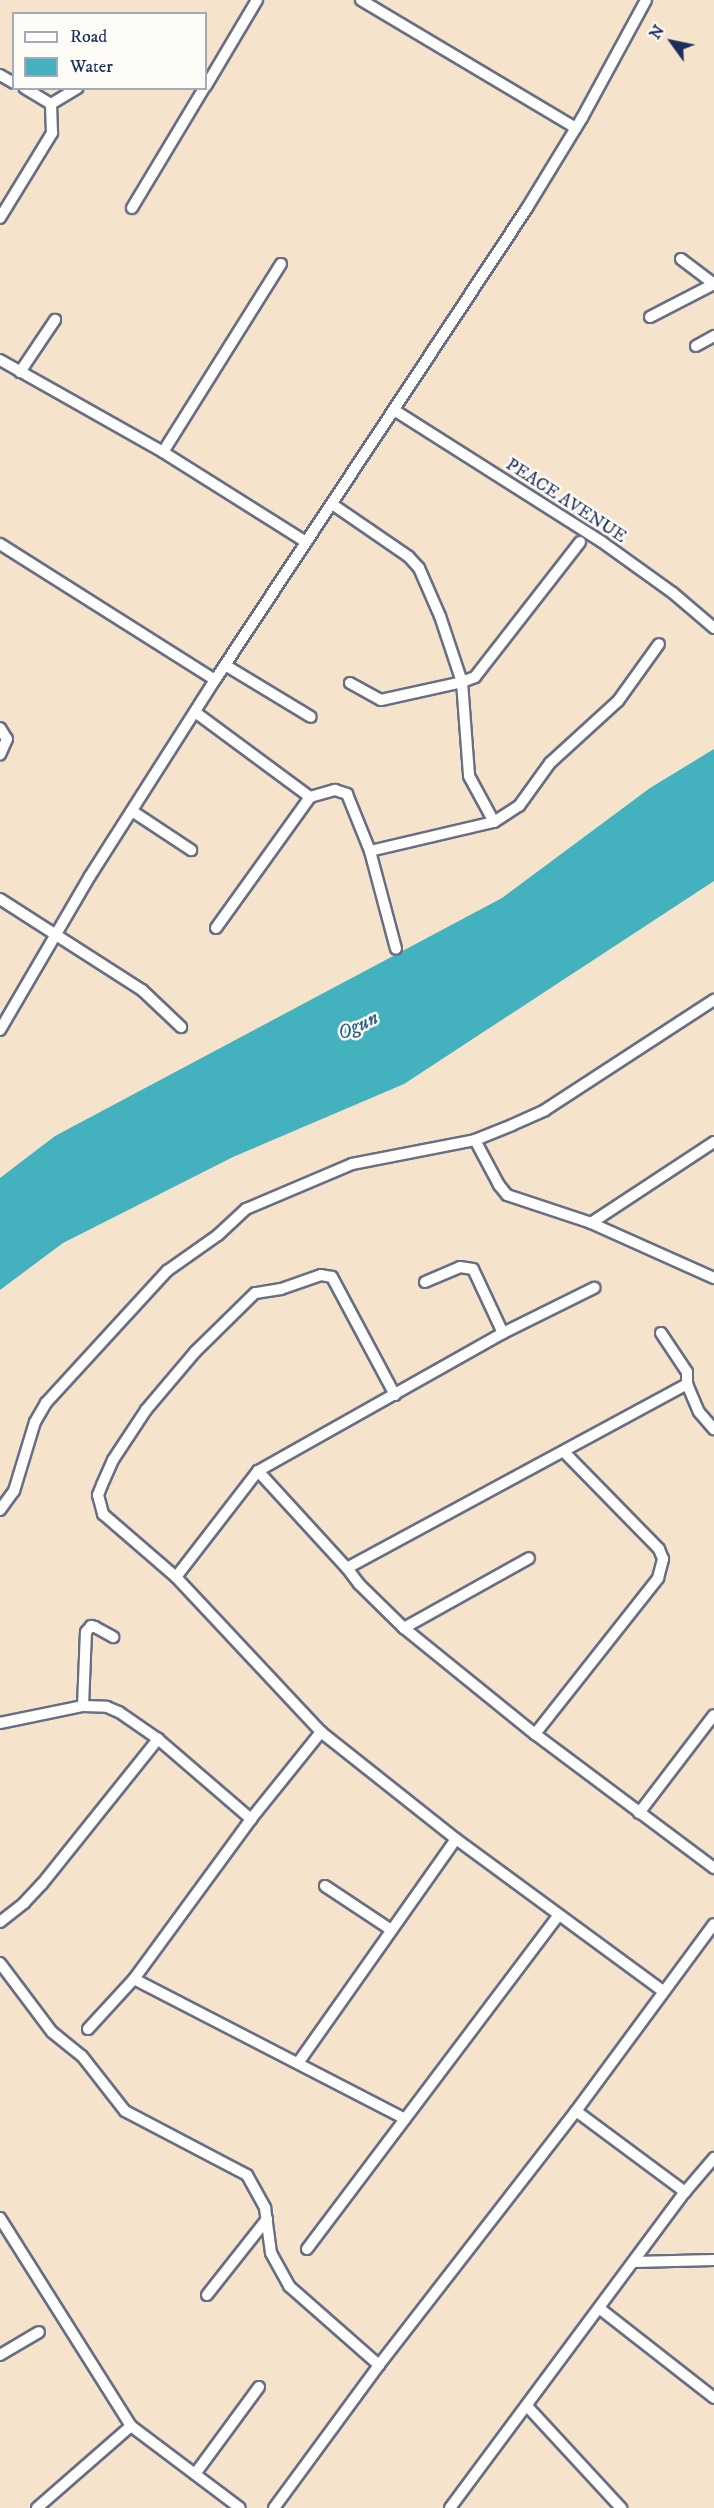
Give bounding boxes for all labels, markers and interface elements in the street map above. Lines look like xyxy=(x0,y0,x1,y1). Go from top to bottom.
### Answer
legend xyxy=(12,12,207,90)
north arrow xyxy=(642,12,702,72)
text: N xyxy=(645,21,669,43)
text: Road xyxy=(70,26,107,48)
text: Water xyxy=(70,56,113,78)
street label: PEACE AVENUE xyxy=(502,454,630,548)
water label: Ogun xyxy=(334,1006,382,1046)

